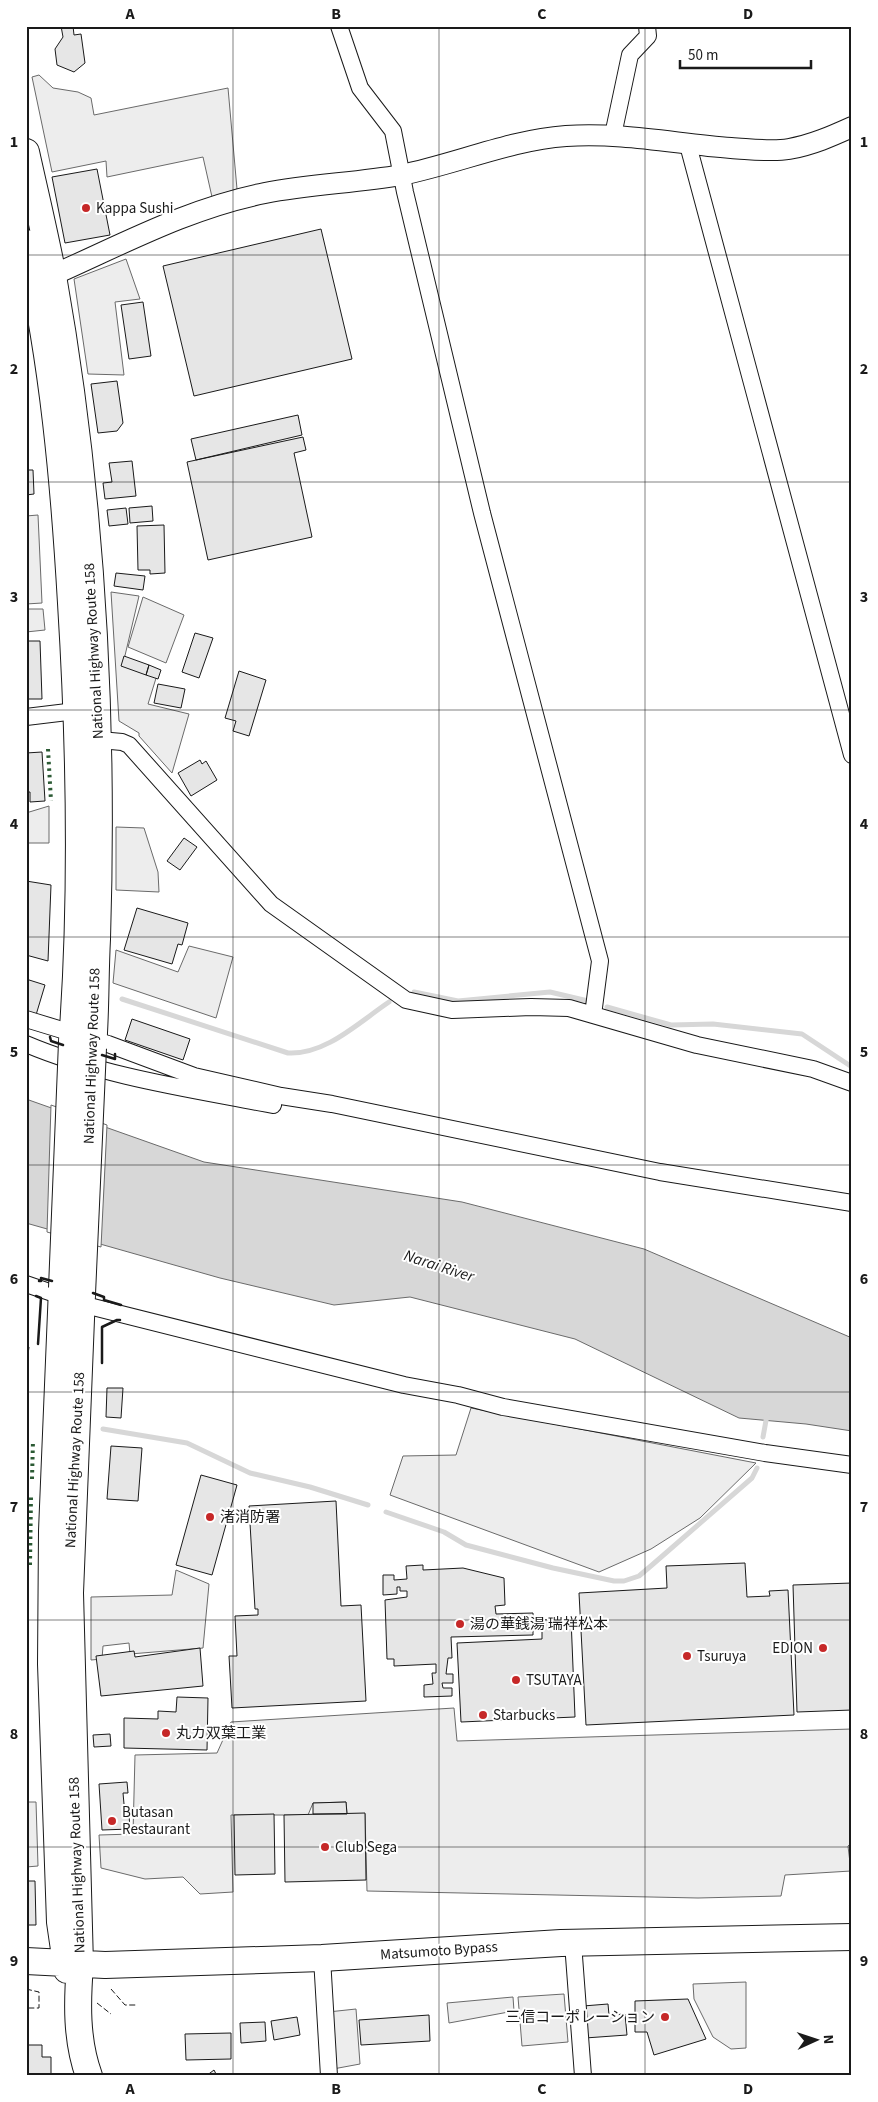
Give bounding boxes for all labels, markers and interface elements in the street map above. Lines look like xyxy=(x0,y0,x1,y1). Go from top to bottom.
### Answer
text: A xyxy=(124,3,135,25)
text: B xyxy=(331,3,341,25)
text: C xyxy=(537,3,547,25)
text: D xyxy=(743,3,753,25)
scale bar xyxy=(680,38,812,70)
text: 50 m xyxy=(688,45,718,66)
text: 1 xyxy=(10,131,18,153)
text: 1 xyxy=(860,131,868,153)
place label: Kappa Sushi xyxy=(96,198,174,219)
marker: Kappa Sushi xyxy=(80,202,92,214)
text: 2 xyxy=(10,358,18,380)
text: 2 xyxy=(860,358,868,380)
street label: National Highway Route 158 xyxy=(79,562,109,740)
text: 3 xyxy=(10,586,18,608)
text: 3 xyxy=(860,586,868,608)
text: 4 xyxy=(10,813,19,835)
text: 4 xyxy=(860,813,869,835)
street label: National Highway Route 158 xyxy=(78,968,106,1144)
text: 5 xyxy=(10,1041,18,1063)
text: 5 xyxy=(860,1041,868,1063)
water label: Narai River xyxy=(401,1244,478,1288)
text: 6 xyxy=(10,1268,18,1290)
text: 6 xyxy=(860,1268,868,1290)
street label: National Highway Route 158 xyxy=(60,1371,90,1549)
text: 7 xyxy=(10,1496,18,1518)
text: 7 xyxy=(860,1496,868,1518)
place label: 渚消防署 xyxy=(220,1507,280,1528)
marker: 渚消防署 xyxy=(204,1511,216,1523)
place label: 湯の華銭湯 瑞祥松本 xyxy=(470,1614,608,1635)
marker: 湯の華銭湯 瑞祥松本 xyxy=(454,1618,466,1630)
place label: EDION xyxy=(772,1638,813,1659)
marker: EDION xyxy=(817,1642,829,1654)
place label: Tsuruya xyxy=(697,1646,746,1667)
marker: Tsuruya xyxy=(681,1650,693,1662)
place label: TSUTAYA xyxy=(526,1670,582,1691)
marker: TSUTAYA xyxy=(510,1674,522,1686)
place label: Starbucks xyxy=(493,1705,555,1726)
marker: Starbucks xyxy=(477,1709,489,1721)
text: 8 xyxy=(10,1723,18,1745)
place label: 丸カ双葉工業 xyxy=(176,1723,266,1744)
text: 8 xyxy=(860,1723,868,1745)
marker: 丸カ双葉工業 xyxy=(160,1727,172,1739)
street label: National Highway Route 158 xyxy=(63,1777,91,1953)
place label: Butasan Restaurant xyxy=(122,1802,190,1840)
marker: Butasan Restaurant xyxy=(106,1815,118,1827)
place label: Club Sega xyxy=(335,1837,397,1858)
marker: Club Sega xyxy=(319,1841,331,1853)
street label: Matsumoto Bypass xyxy=(380,1936,498,1966)
text: 9 xyxy=(10,1950,18,1972)
text: 9 xyxy=(860,1950,868,1972)
place label: 三信コーポレーション xyxy=(505,2007,655,2028)
marker: 三信コーポレーション xyxy=(659,2011,671,2023)
north arrow xyxy=(790,2014,840,2064)
text: N xyxy=(818,2034,838,2045)
text: A xyxy=(124,2078,135,2100)
text: B xyxy=(331,2078,341,2100)
text: C xyxy=(537,2078,547,2100)
text: D xyxy=(743,2078,753,2100)

